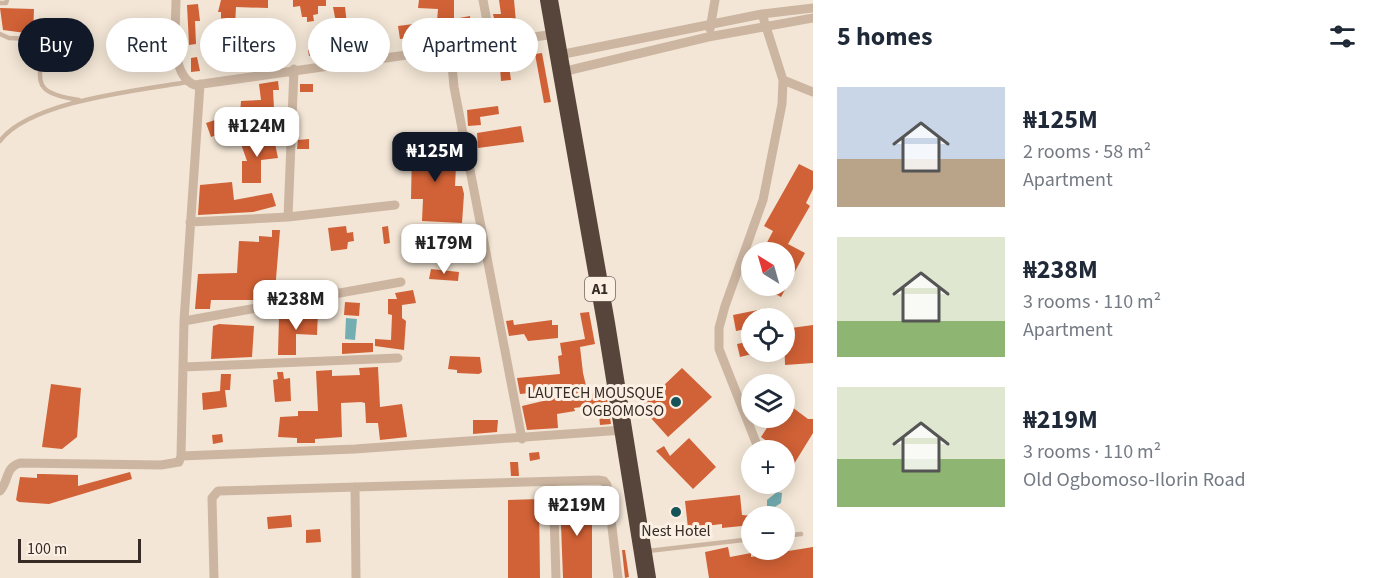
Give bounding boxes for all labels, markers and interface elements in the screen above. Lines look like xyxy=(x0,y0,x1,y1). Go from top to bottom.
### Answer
chip: Buy xyxy=(18,18,94,72)
chip: Rent xyxy=(106,18,188,72)
chip: Filters xyxy=(200,18,296,72)
chip: New xyxy=(308,18,390,72)
chip: Apartment xyxy=(402,18,538,72)
text: 5 homes xyxy=(837,18,932,55)
icon: filters xyxy=(1326,20,1359,53)
text: ₦125M xyxy=(1023,101,1098,138)
pin: ₦124M xyxy=(215,107,299,158)
icon: home xyxy=(885,111,957,183)
text: ₦124M xyxy=(228,112,286,140)
pin: ₦125M xyxy=(393,132,477,183)
text: ₦125M xyxy=(406,137,464,165)
text: 2 rooms · 58 m² xyxy=(1023,138,1151,166)
text: Apartment xyxy=(1023,166,1113,194)
pin: ₦179M xyxy=(402,224,486,275)
text: ₦179M xyxy=(415,229,473,257)
north arrow xyxy=(741,242,795,296)
map controls xyxy=(741,242,795,560)
text: ₦238M xyxy=(1023,251,1098,288)
icon: home xyxy=(885,261,957,333)
road number: A1 xyxy=(585,277,615,301)
pin: ₦238M xyxy=(254,280,338,331)
text: ₦238M xyxy=(267,285,325,313)
text: 3 rooms · 110 m² xyxy=(1023,288,1161,316)
button: locate xyxy=(741,308,795,362)
text: Apartment xyxy=(1023,316,1113,344)
button: layers xyxy=(741,374,795,428)
place label: LAUTECH MOUSQUE OGBOMOSO xyxy=(527,382,664,422)
marker: LAUTECH MOUSQUE OGBOMOSO xyxy=(669,395,683,409)
text: ₦219M xyxy=(1023,401,1098,438)
icon: home xyxy=(885,411,957,483)
text: 3 rooms · 110 m² xyxy=(1023,438,1161,466)
button: + xyxy=(741,440,795,494)
text: Old Ogbomoso-Ilorin Road xyxy=(1023,466,1246,494)
pin: ₦219M xyxy=(535,486,619,537)
text: ₦219M xyxy=(548,491,606,519)
marker: Nest Hotel xyxy=(669,505,683,519)
button: − xyxy=(741,506,795,560)
place label: Nest Hotel xyxy=(641,520,711,542)
scale bar xyxy=(18,536,141,564)
text: 100 m xyxy=(27,538,67,560)

